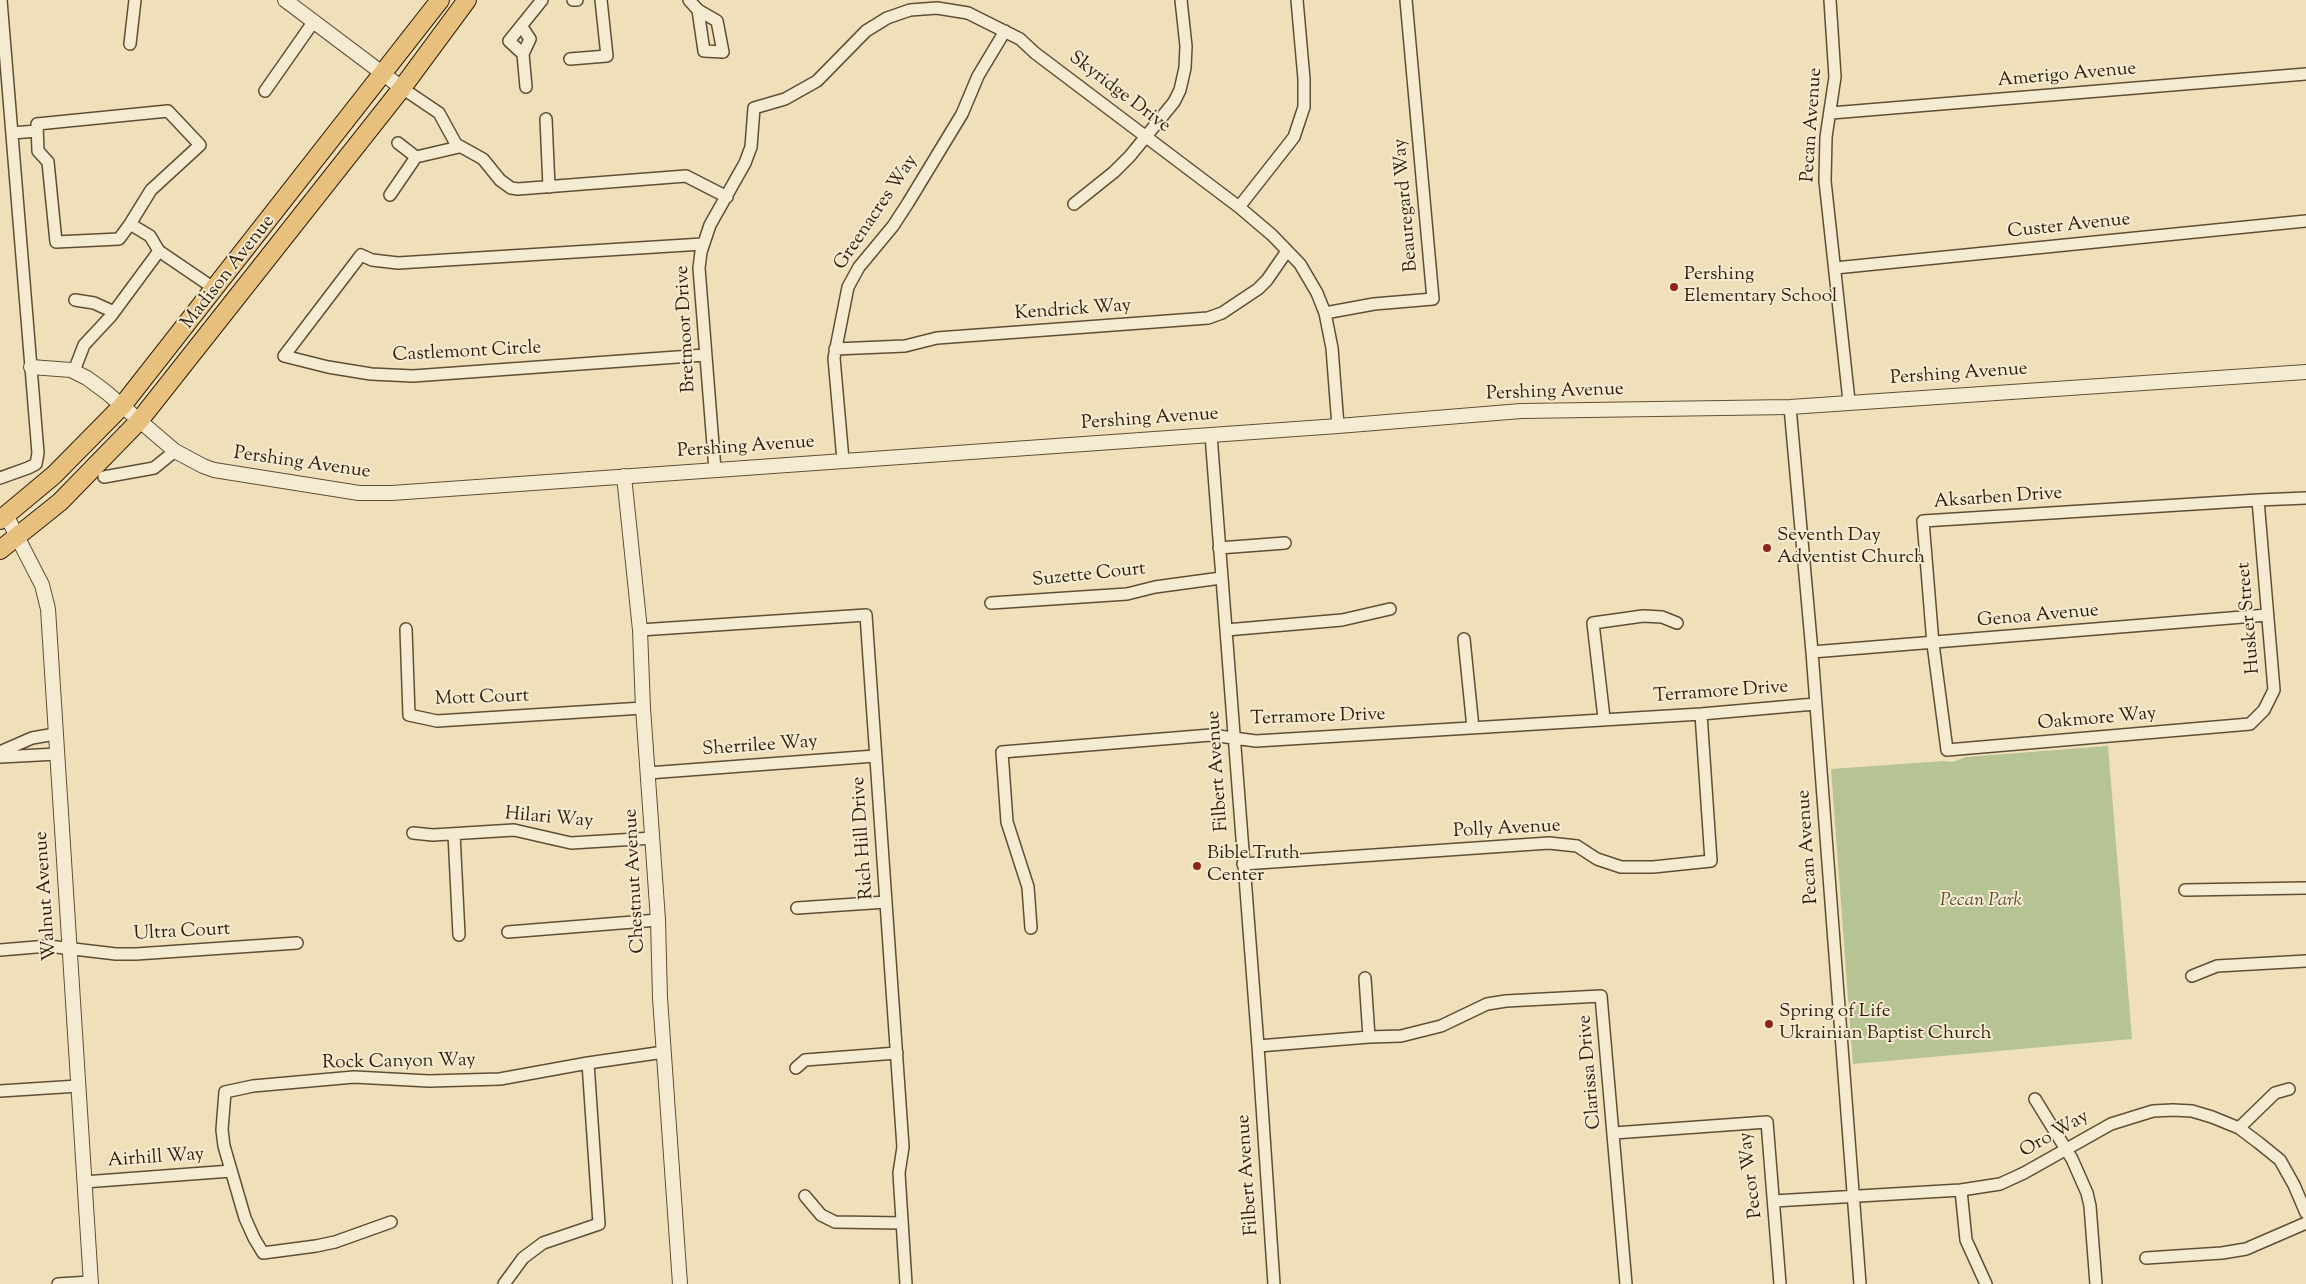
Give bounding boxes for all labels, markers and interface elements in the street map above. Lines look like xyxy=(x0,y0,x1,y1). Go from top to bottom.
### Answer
street label: Skyridge Drive xyxy=(1064,47,1174,139)
street label: Amerigo Avenue xyxy=(1997,59,2137,93)
street label: Pecan Avenue xyxy=(1798,67,1828,183)
street label: Beauregard Way xyxy=(1390,137,1424,273)
street label: Greenacres Way xyxy=(830,151,924,275)
street label: Custer Avenue xyxy=(2006,209,2132,245)
street label: Madison Avenue xyxy=(177,211,281,335)
street label: Bretmoor Drive xyxy=(672,265,702,393)
place label: Pershing Elementary School xyxy=(1684,265,1837,309)
marker: Pershing Elementary School xyxy=(1668,281,1680,293)
street label: Kendrick Way xyxy=(1014,296,1132,326)
street label: Castlemont Circle xyxy=(392,338,542,368)
street label: Pershing Avenue xyxy=(1890,359,2028,391)
street label: Pershing Avenue xyxy=(1486,379,1624,407)
street label: Pershing Avenue xyxy=(1081,404,1219,436)
street label: Pershing Avenue xyxy=(677,432,815,464)
street label: Pershing Avenue xyxy=(232,443,372,485)
street label: Aksarben Drive xyxy=(1933,483,2063,515)
place label: Seventh Day Adventist Church xyxy=(1777,526,1925,570)
marker: Seventh Day Adventist Church xyxy=(1761,542,1773,554)
street label: Suzette Court xyxy=(1031,559,1147,593)
street label: Husker Street xyxy=(2234,561,2266,675)
street label: Genoa Avenue xyxy=(1976,600,2100,634)
street label: Terramore Drive xyxy=(1653,677,1789,709)
street label: Mott Court xyxy=(435,686,529,712)
street label: Oakmore Way xyxy=(2037,703,2157,737)
street label: Terramore Drive xyxy=(1250,704,1386,732)
street label: Filbert Avenue xyxy=(1203,710,1235,832)
street label: Sherrilee Way xyxy=(702,732,818,762)
street label: Rich Hill Drive xyxy=(848,776,880,900)
street label: Pecan Avenue xyxy=(1794,789,1824,905)
street label: Hilari Way xyxy=(504,804,594,834)
street label: Chestnut Avenue xyxy=(621,808,651,954)
street label: Polly Avenue xyxy=(1453,816,1561,844)
street label: Walnut Avenue xyxy=(31,830,63,962)
place label: Bible Truth Center xyxy=(1207,844,1300,888)
marker: Bible Truth Center xyxy=(1191,860,1203,872)
park label: Pecan Park xyxy=(1940,891,2022,913)
street label: Ultra Court xyxy=(133,919,231,947)
place label: Spring of Life Ukrainian Baptist Church xyxy=(1779,1002,1992,1046)
street label: Clarissa Drive xyxy=(1575,1014,1607,1130)
marker: Spring of Life Ukrainian Baptist Church xyxy=(1763,1018,1775,1030)
street label: Rock Canyon Way xyxy=(322,1050,476,1076)
street label: Oro Way xyxy=(2017,1106,2093,1164)
street label: Filbert Avenue xyxy=(1233,1114,1265,1236)
street label: Pecor Way xyxy=(1735,1131,1769,1219)
street label: Airhill Way xyxy=(107,1144,205,1174)

